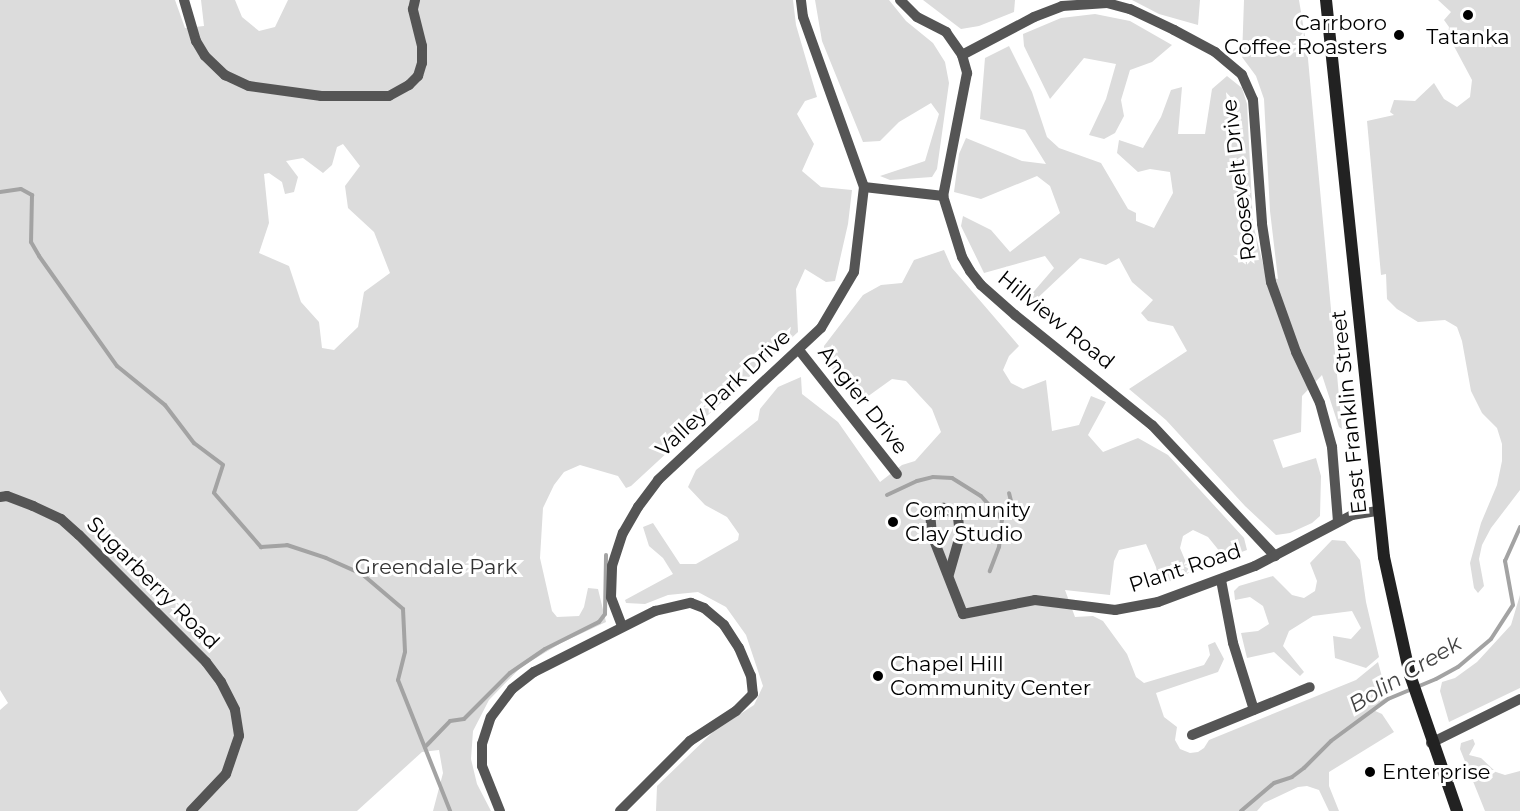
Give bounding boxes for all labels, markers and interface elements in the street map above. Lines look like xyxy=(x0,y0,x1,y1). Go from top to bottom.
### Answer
marker: Tatanka xyxy=(1461,8,1475,22)
place label: Carrboro Coffee Roasters xyxy=(1224,10,1387,60)
place label: Tatanka xyxy=(1426,24,1510,50)
marker: Carrboro Coffee Roasters xyxy=(1392,28,1406,42)
street label: Roosevelt Drive xyxy=(1217,98,1261,262)
street label: Hillview Road xyxy=(993,265,1119,375)
street label: East Franklin Street xyxy=(1326,309,1372,515)
street label: Valley Park Drive xyxy=(650,324,796,462)
street label: Angier Drive xyxy=(813,341,913,459)
place label: Community Clay Studio xyxy=(905,497,1030,547)
street label: Sugarberry Road xyxy=(81,511,225,655)
marker: Community Clay Studio xyxy=(886,515,900,529)
street label: Plant Road xyxy=(1126,538,1244,598)
park label: Greendale Park xyxy=(355,554,517,580)
water label: Bolin Creek xyxy=(1344,630,1466,718)
place label: Chapel Hill Community Center xyxy=(890,651,1091,701)
marker: Chapel Hill Community Center xyxy=(871,669,885,683)
place label: Enterprise xyxy=(1382,759,1490,785)
marker: Enterprise xyxy=(1363,765,1377,779)

